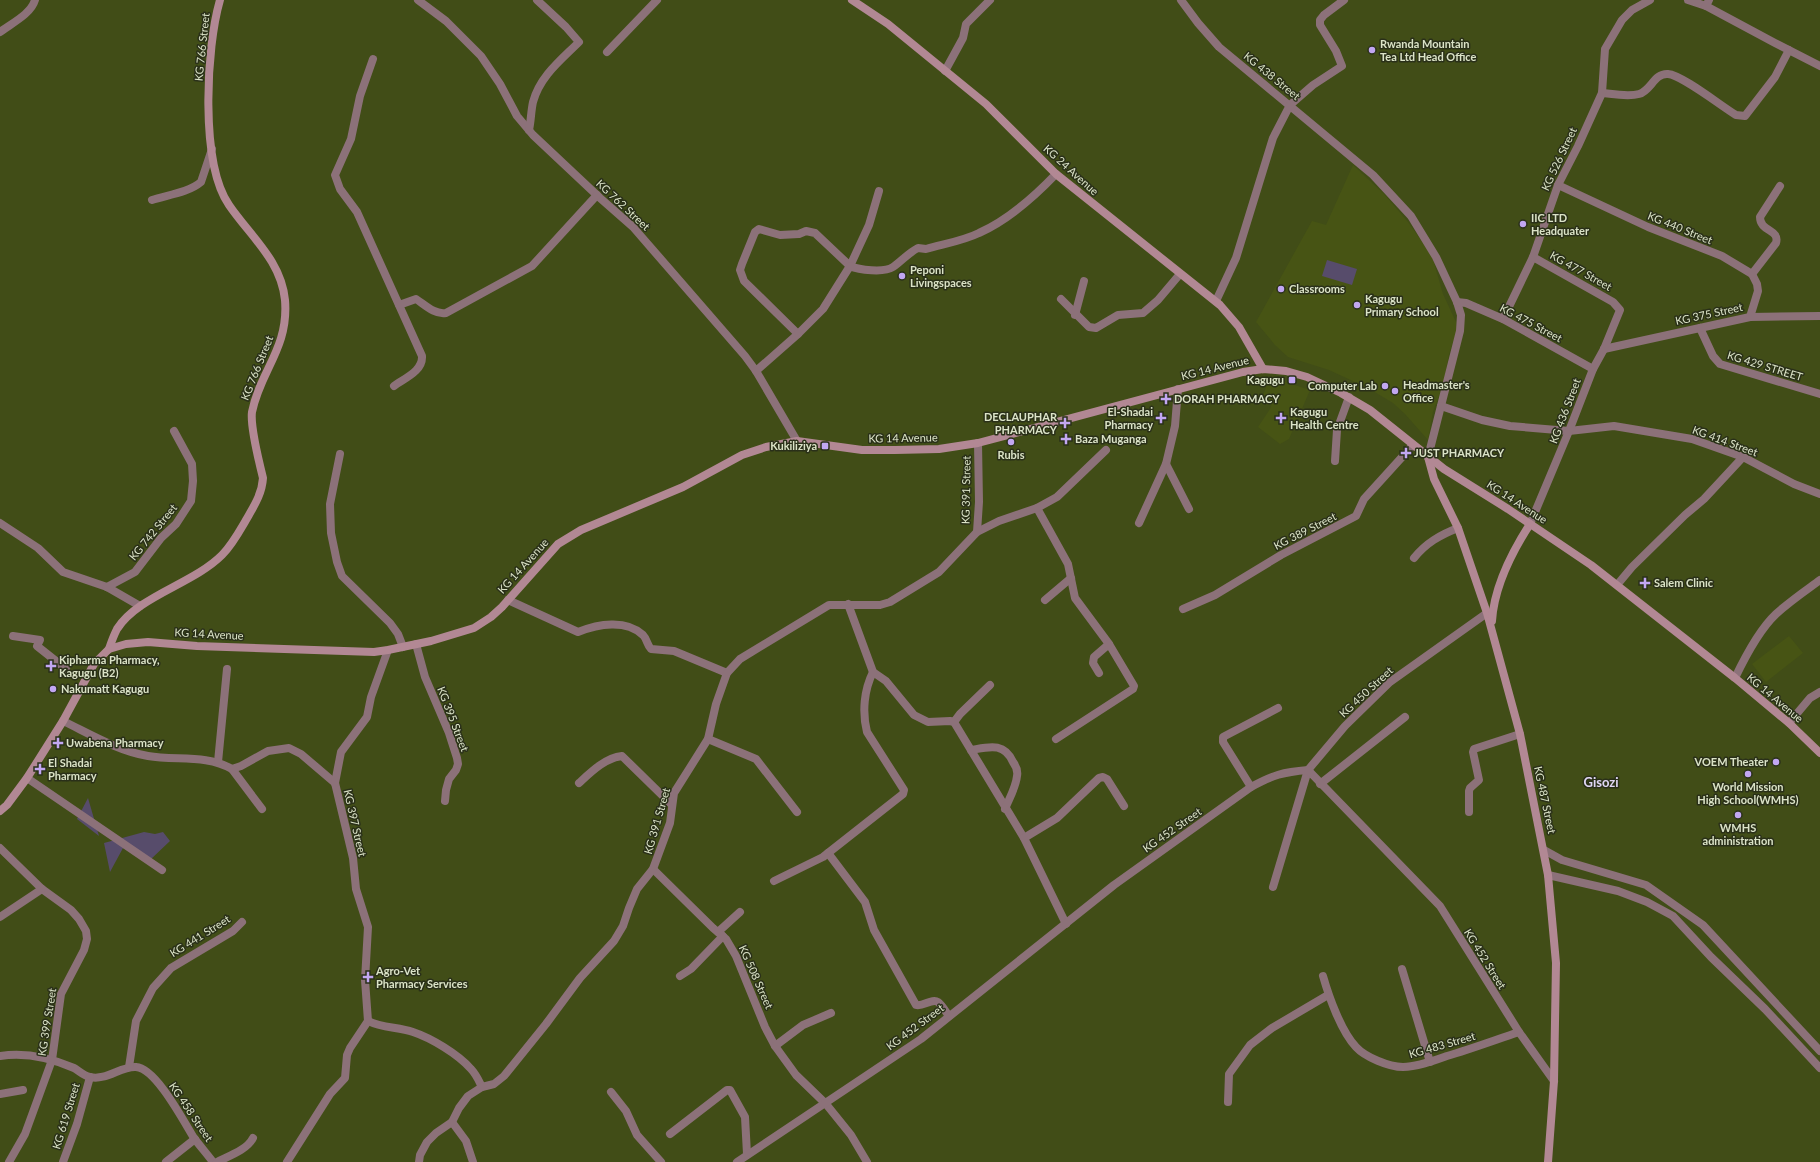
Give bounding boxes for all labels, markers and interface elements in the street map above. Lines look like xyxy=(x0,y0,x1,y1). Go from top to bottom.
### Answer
street label: KG 766 Street xyxy=(191,12,212,82)
place label: Rwanda Mountain Tea Ltd Head Office xyxy=(1380,37,1477,63)
marker: Rwanda Mountain Tea Ltd Head Office xyxy=(1367,45,1377,55)
street label: KG 438 Street xyxy=(1242,49,1303,102)
street label: KG 526 Street xyxy=(1538,125,1579,193)
street label: KG 24 Avenue xyxy=(1041,142,1102,198)
street label: KG 762 Street xyxy=(594,176,653,233)
street label: KG 440 Street xyxy=(1646,209,1714,246)
place label: IIC LTD Headquater xyxy=(1531,211,1590,237)
marker: IIC LTD Headquater xyxy=(1518,219,1528,229)
street label: KG 477 Street xyxy=(1548,248,1614,293)
place label: Peponi Livingspaces xyxy=(910,263,972,289)
marker: Peponi Livingspaces xyxy=(897,271,907,281)
place label: Classrooms xyxy=(1289,282,1345,295)
marker: Classrooms xyxy=(1276,284,1286,294)
place label: Kagugu Primary School xyxy=(1365,292,1439,318)
marker: Kagugu Primary School xyxy=(1352,300,1362,310)
street label: KG 375 Street xyxy=(1674,300,1744,327)
street label: KG 475 Street xyxy=(1498,301,1565,344)
street label: KG 766 Street xyxy=(238,334,275,402)
street label: KG 429 STREET xyxy=(1726,348,1805,383)
street label: KG 14 Avenue xyxy=(1180,353,1250,382)
place label: Kagugu xyxy=(1247,373,1284,386)
marker: Kagugu xyxy=(1287,375,1297,385)
street label: KG 436 Street xyxy=(1546,376,1583,445)
place label: Headmaster's Office xyxy=(1403,378,1470,404)
place label: Computer Lab xyxy=(1308,379,1377,392)
marker: Computer Lab xyxy=(1380,381,1390,391)
marker: Headmaster's Office xyxy=(1390,386,1400,396)
place label: DORAH PHARMACY xyxy=(1174,392,1280,405)
marker: DORAH PHARMACY xyxy=(1161,394,1171,404)
place label: El-Shadai Pharmacy xyxy=(1104,405,1153,431)
place label: Kagugu Health Centre xyxy=(1290,405,1359,431)
place label: DECLAUPHAR PHARMACY xyxy=(984,410,1058,436)
marker: Kagugu Health Centre xyxy=(1275,412,1287,424)
marker: El-Shadai Pharmacy xyxy=(1156,413,1166,423)
marker: DECLAUPHAR PHARMACY xyxy=(1060,418,1070,428)
street label: KG 414 Street xyxy=(1691,423,1760,458)
street label: KG 14 Avenue xyxy=(868,430,938,445)
place label: Baza Muganga xyxy=(1075,432,1147,445)
marker: Baza Muganga xyxy=(1060,433,1072,445)
marker: Rubis xyxy=(1006,437,1016,447)
place label: Kukiliziya xyxy=(770,439,817,452)
marker: Kukiliziya xyxy=(820,441,830,451)
place label: JUST PHARMACY xyxy=(1414,446,1505,459)
place label: Rubis xyxy=(998,448,1025,461)
marker: JUST PHARMACY xyxy=(1401,448,1411,458)
street label: KG 391 Street xyxy=(958,456,973,524)
street label: KG 14 Avenue xyxy=(1485,477,1550,526)
street label: KG 742 Street xyxy=(126,501,179,562)
street label: KG 389 Street xyxy=(1271,509,1338,552)
street label: KG 14 Avenue xyxy=(495,535,551,596)
place label: Salem Clinic xyxy=(1654,576,1714,589)
marker: Salem Clinic xyxy=(1639,577,1651,589)
street label: KG 14 Avenue xyxy=(174,625,244,642)
place label: Kipharma Pharmacy, Kagugu (B2) xyxy=(59,653,160,679)
marker: Kipharma Pharmacy, Kagugu (B2) xyxy=(46,661,56,671)
street label: KG 450 Street xyxy=(1336,663,1395,720)
street label: KG 14 Avenue xyxy=(1745,670,1806,725)
place label: Nakumatt Kagugu xyxy=(61,682,149,695)
marker: Nakumatt Kagugu xyxy=(48,684,58,694)
street label: KG 395 Street xyxy=(435,684,472,753)
place label: Uwabena Pharmacy xyxy=(66,736,164,749)
marker: Uwabena Pharmacy xyxy=(53,738,63,748)
place label: VOEM Theater xyxy=(1694,755,1769,768)
place label: El Shadai Pharmacy xyxy=(48,756,97,782)
marker: VOEM Theater xyxy=(1771,757,1781,767)
marker: El Shadai Pharmacy xyxy=(35,764,45,774)
street label: KG 487 Street xyxy=(1532,765,1559,835)
marker: World Mission High School(WMHS) xyxy=(1743,769,1753,779)
district label: Gisozi xyxy=(1583,774,1619,790)
place label: World Mission High School(WMHS) xyxy=(1697,780,1799,806)
street label: KG 391 Street xyxy=(641,786,672,856)
street label: KG 397 Street xyxy=(341,788,370,858)
street label: KG 452 Street xyxy=(1140,805,1204,855)
marker: WMHS administration xyxy=(1733,810,1743,820)
place label: WMHS administration xyxy=(1703,821,1773,847)
street label: KG 441 Street xyxy=(167,912,232,959)
street label: KG 452 Street xyxy=(1462,926,1509,991)
street label: KG 508 Street xyxy=(737,943,776,1011)
place label: Agro-Vet Pharmacy Services xyxy=(375,964,468,990)
marker: Agro-Vet Pharmacy Services xyxy=(363,972,373,982)
street label: KG 399 Street xyxy=(35,987,58,1057)
street label: KG 452 Street xyxy=(883,1001,946,1052)
street label: KG 483 Street xyxy=(1407,1029,1477,1060)
street label: KG 458 Street xyxy=(167,1080,216,1144)
street label: KG 619 Street xyxy=(49,1081,82,1151)

